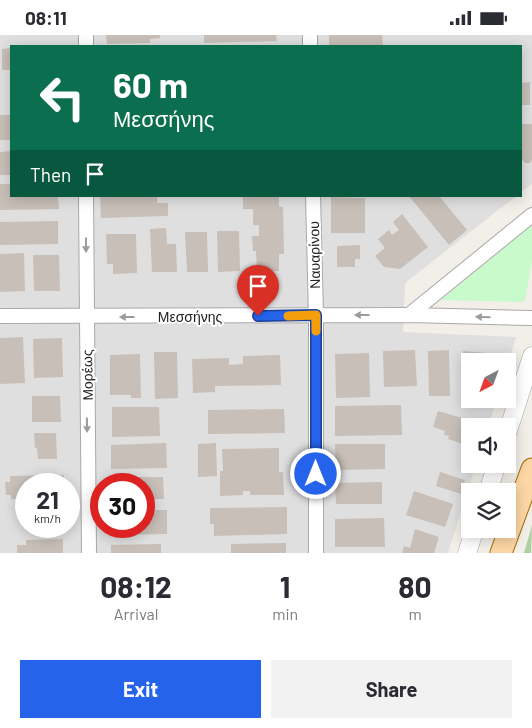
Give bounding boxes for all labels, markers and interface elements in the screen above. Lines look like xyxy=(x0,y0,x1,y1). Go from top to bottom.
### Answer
text: 08:11 xyxy=(25,6,67,29)
text: 60 m xyxy=(113,63,188,105)
icon: left xyxy=(30,65,95,130)
text: Μεσσήνης xyxy=(113,105,214,131)
icon: arrive xyxy=(81,160,109,188)
text: Then xyxy=(30,163,71,186)
street label: Ναυαρίνου xyxy=(305,221,323,289)
one-way arrow xyxy=(82,237,90,253)
pin xyxy=(237,265,279,316)
icon: arrive xyxy=(244,272,272,300)
street label: Μεσσήνης xyxy=(158,308,222,325)
one-way arrow xyxy=(354,311,370,319)
one-way arrow xyxy=(475,312,491,320)
one-way arrow xyxy=(119,313,135,321)
street label: Μορέως xyxy=(78,349,96,401)
north arrow xyxy=(461,353,516,407)
map controls xyxy=(461,353,516,538)
one-way arrow xyxy=(83,417,91,433)
button: sound xyxy=(461,418,516,473)
position arrow xyxy=(289,447,341,499)
speed limit sign: 30 xyxy=(90,473,155,538)
button: layers xyxy=(461,483,516,538)
text: 21 xyxy=(36,484,59,514)
text: km/h xyxy=(34,511,61,525)
text: 08:12 xyxy=(100,568,172,604)
text: 1 xyxy=(280,568,290,604)
text: 80 xyxy=(398,568,432,604)
text: Arrival xyxy=(114,604,158,623)
text: min xyxy=(272,604,298,623)
text: m xyxy=(408,604,422,623)
button: Exit xyxy=(20,660,261,718)
button: Share xyxy=(271,660,512,718)

